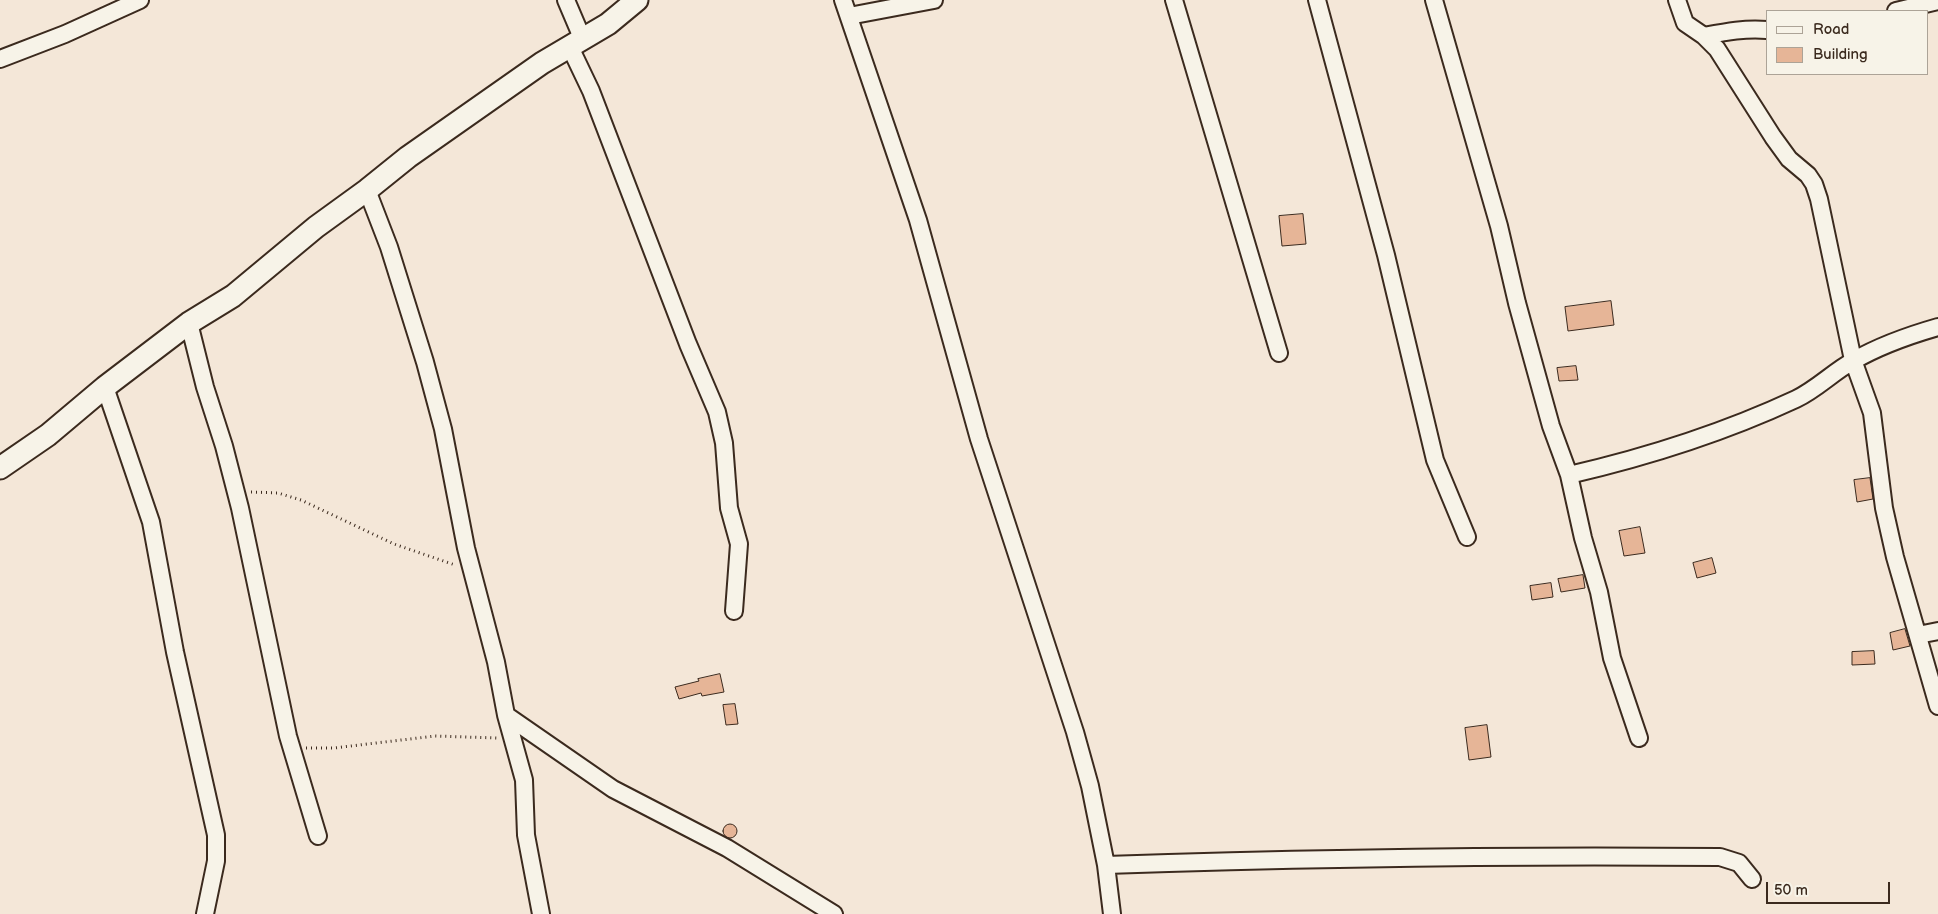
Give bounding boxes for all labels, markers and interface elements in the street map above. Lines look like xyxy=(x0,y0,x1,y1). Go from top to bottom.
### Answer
legend xyxy=(1766,10,1928,75)
text: Road xyxy=(1813,20,1849,39)
text: Building xyxy=(1813,45,1868,64)
scale bar xyxy=(1768,872,1892,904)
text: 50 m xyxy=(1774,881,1808,900)

